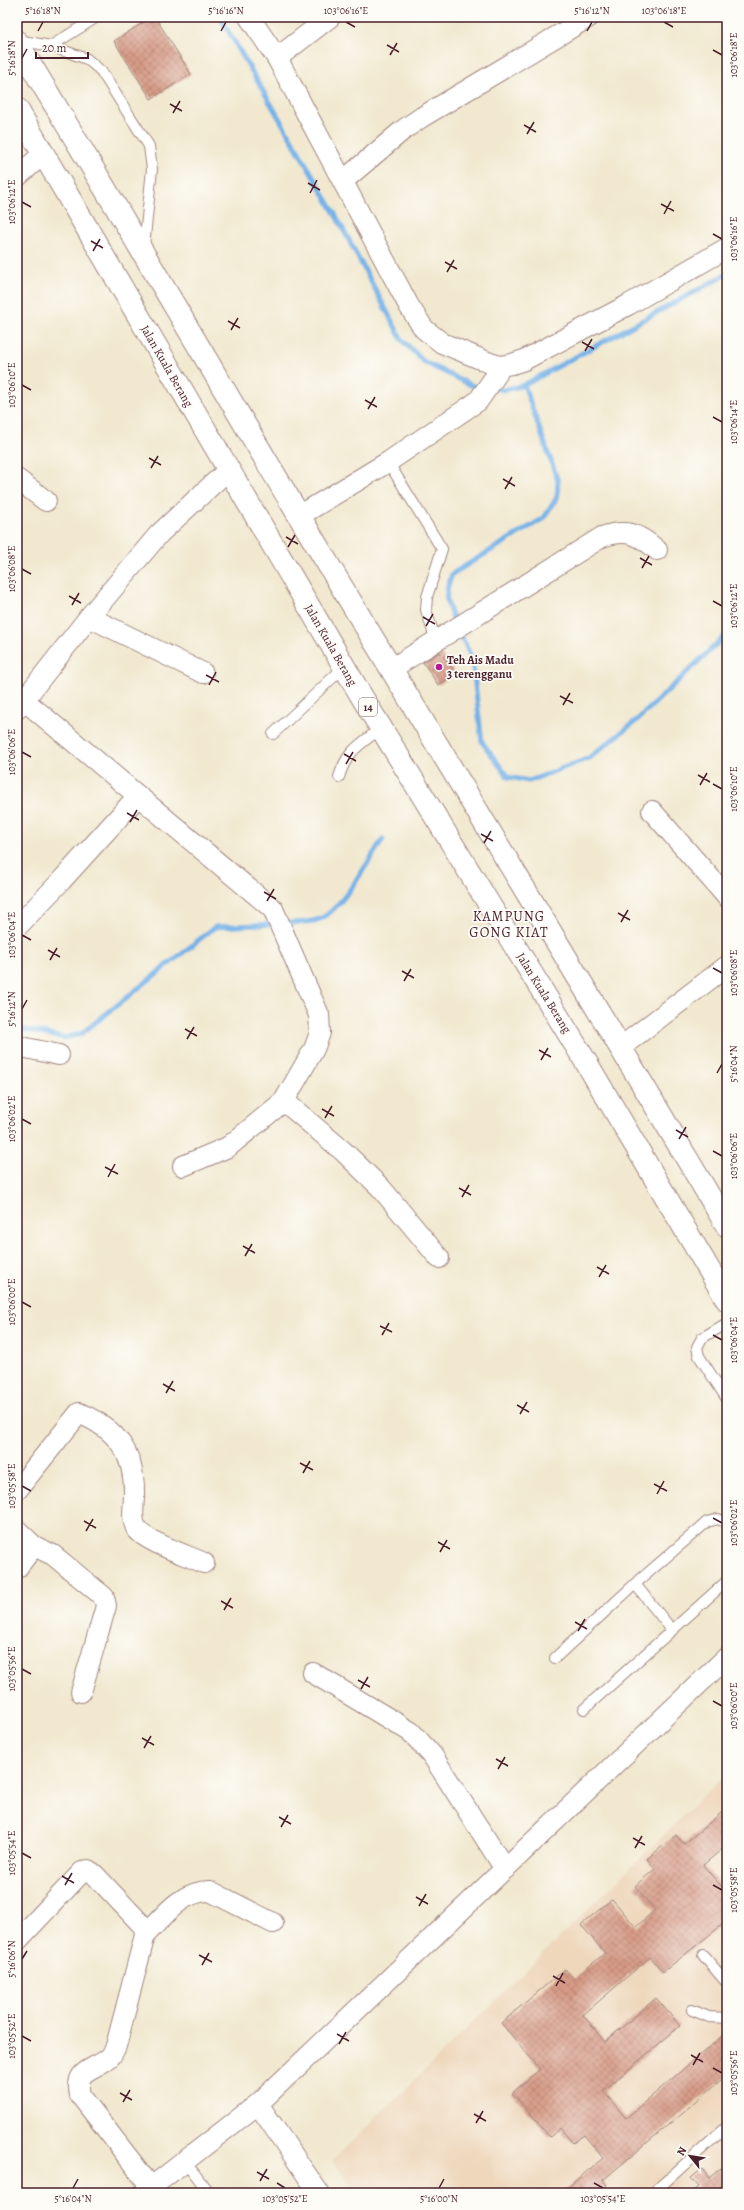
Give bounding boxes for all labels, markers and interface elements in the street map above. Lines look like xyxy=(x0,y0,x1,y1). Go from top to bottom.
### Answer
text: 5°16'18"N xyxy=(25,4,61,17)
text: 5°16'16"N xyxy=(208,4,244,17)
text: 103°06'16"E xyxy=(324,4,368,17)
text: 5°16'12"N xyxy=(574,4,610,17)
text: 103°06'18"E xyxy=(642,4,686,17)
text: 103°06'18"E xyxy=(727,33,740,77)
scale bar xyxy=(36,34,88,60)
text: 5°16'18"N xyxy=(5,40,18,76)
text: 20 m xyxy=(42,40,66,56)
text: 103°06'12"E xyxy=(5,180,18,224)
text: 103°06'16"E xyxy=(727,217,740,261)
street label: Jalan Kuala Berang xyxy=(137,322,197,410)
text: 103°06'10"E xyxy=(5,362,18,408)
text: 103°06'14"E xyxy=(727,400,740,444)
text: 103°06'08"E xyxy=(5,546,18,592)
text: 103°06'12"E xyxy=(727,584,740,628)
street label: Jalan Kuala Berang xyxy=(301,601,361,689)
place label: Teh Ais Madu 3 terengganu xyxy=(447,652,514,682)
marker: Teh Ais Madu 3 terengganu xyxy=(434,662,444,672)
road number: 14 xyxy=(359,698,377,716)
text: 103°06'06"E xyxy=(5,729,18,775)
text: 103°06'10"E xyxy=(727,766,740,812)
district label: KAMPUNG GONG KIAT xyxy=(469,907,549,942)
text: 103°06'04"E xyxy=(5,912,18,958)
street label: Jalan Kuala Berang xyxy=(513,950,575,1036)
text: 103°06'08"E xyxy=(727,950,740,996)
text: 5°16'12"N xyxy=(5,991,18,1027)
text: 5°16'04"N xyxy=(727,1045,740,1083)
text: 103°06'02"E xyxy=(5,1096,18,1142)
text: 103°06'06"E xyxy=(727,1133,740,1179)
text: 103°06'00"E xyxy=(5,1278,18,1326)
text: 103°06'04"E xyxy=(727,1317,740,1363)
text: 103°05'58"E xyxy=(5,1463,18,1509)
text: 103°06'02"E xyxy=(727,1500,740,1546)
text: 103°05'56"E xyxy=(5,1646,18,1692)
text: 103°06'00"E xyxy=(727,1682,740,1730)
text: 103°05'54"E xyxy=(5,1830,18,1876)
text: 103°05'58"E xyxy=(727,1867,740,1913)
text: 5°16'06"N xyxy=(5,1940,18,1978)
text: 103°05'52"E xyxy=(5,2013,18,2059)
text: 103°05'56"E xyxy=(727,2050,740,2096)
north arrow xyxy=(670,2136,710,2176)
text: N xyxy=(673,2144,690,2158)
text: 5°16'04"N xyxy=(54,2192,92,2205)
text: 103°05'52"E xyxy=(262,2192,308,2205)
text: 5°16'00"N xyxy=(420,2192,458,2205)
text: 103°05'54"E xyxy=(580,2192,626,2205)

